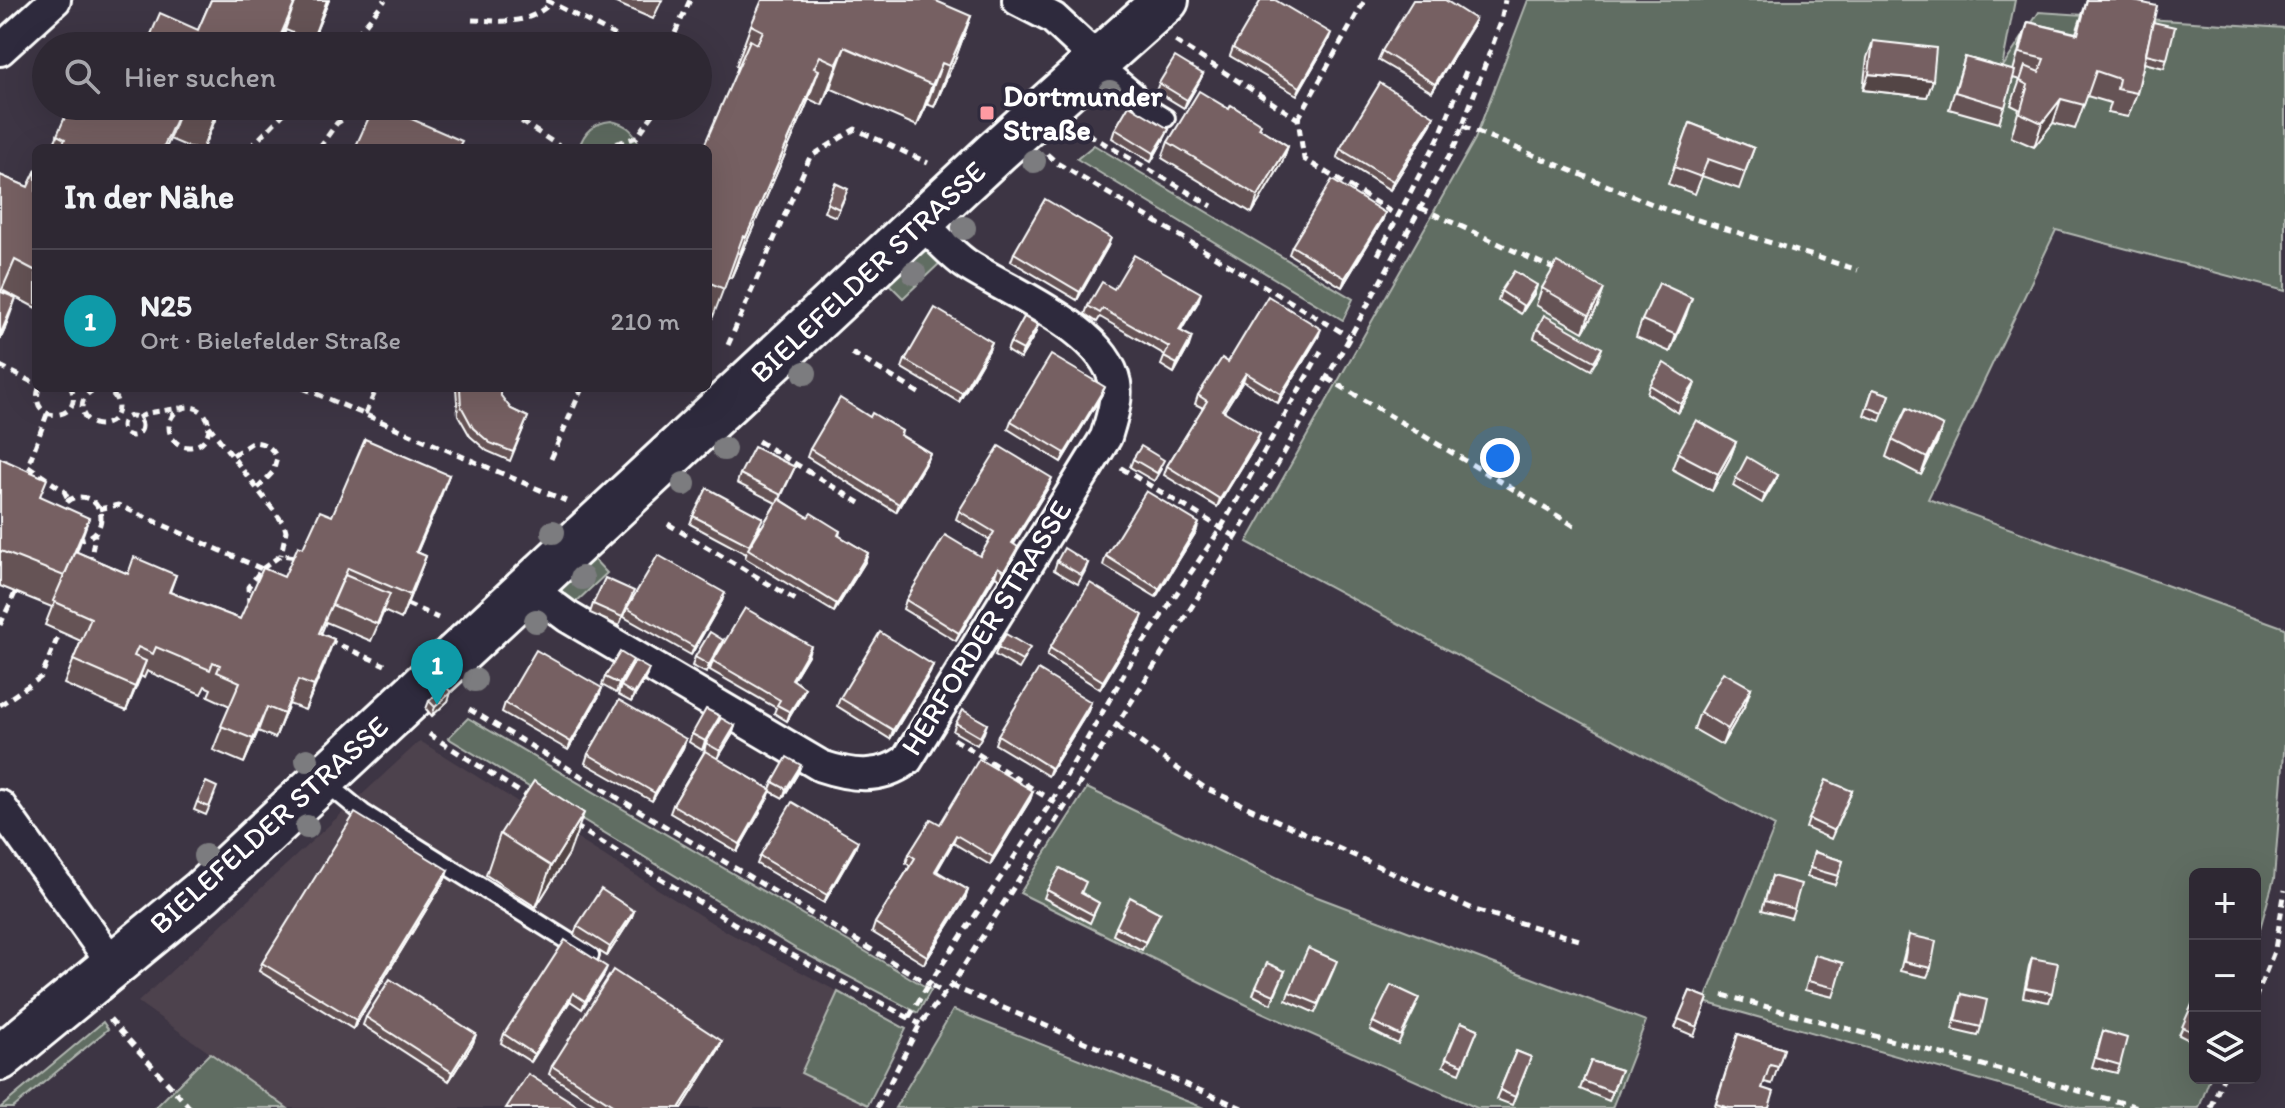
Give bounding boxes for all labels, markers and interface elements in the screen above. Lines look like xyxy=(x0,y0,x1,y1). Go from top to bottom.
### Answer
search box xyxy=(32,32,712,120)
icon: search xyxy=(60,54,104,98)
text: Hier suchen xyxy=(124,58,276,95)
place label: Dortmunder Straße xyxy=(1003,77,1163,148)
marker: Dortmunder Straße xyxy=(978,104,996,122)
street label: BIELEFELDER STRASSE xyxy=(742,153,993,390)
text: In der Nähe xyxy=(64,176,234,217)
text: N25 xyxy=(140,287,192,324)
text: 1 xyxy=(84,305,96,337)
text: 210 m xyxy=(611,305,680,337)
text: Ort · Bielefelder Straße xyxy=(140,324,401,356)
your location xyxy=(1480,438,1520,478)
street label: HERFORDER STRASSE xyxy=(892,493,1079,762)
pin: 1 xyxy=(411,639,463,705)
street label: BIELEFELDER STRASSE xyxy=(142,708,396,942)
map controls xyxy=(2189,868,2261,1084)
button: + xyxy=(2189,868,2261,940)
button: − xyxy=(2189,940,2261,1012)
button: layers xyxy=(2189,1012,2261,1084)

